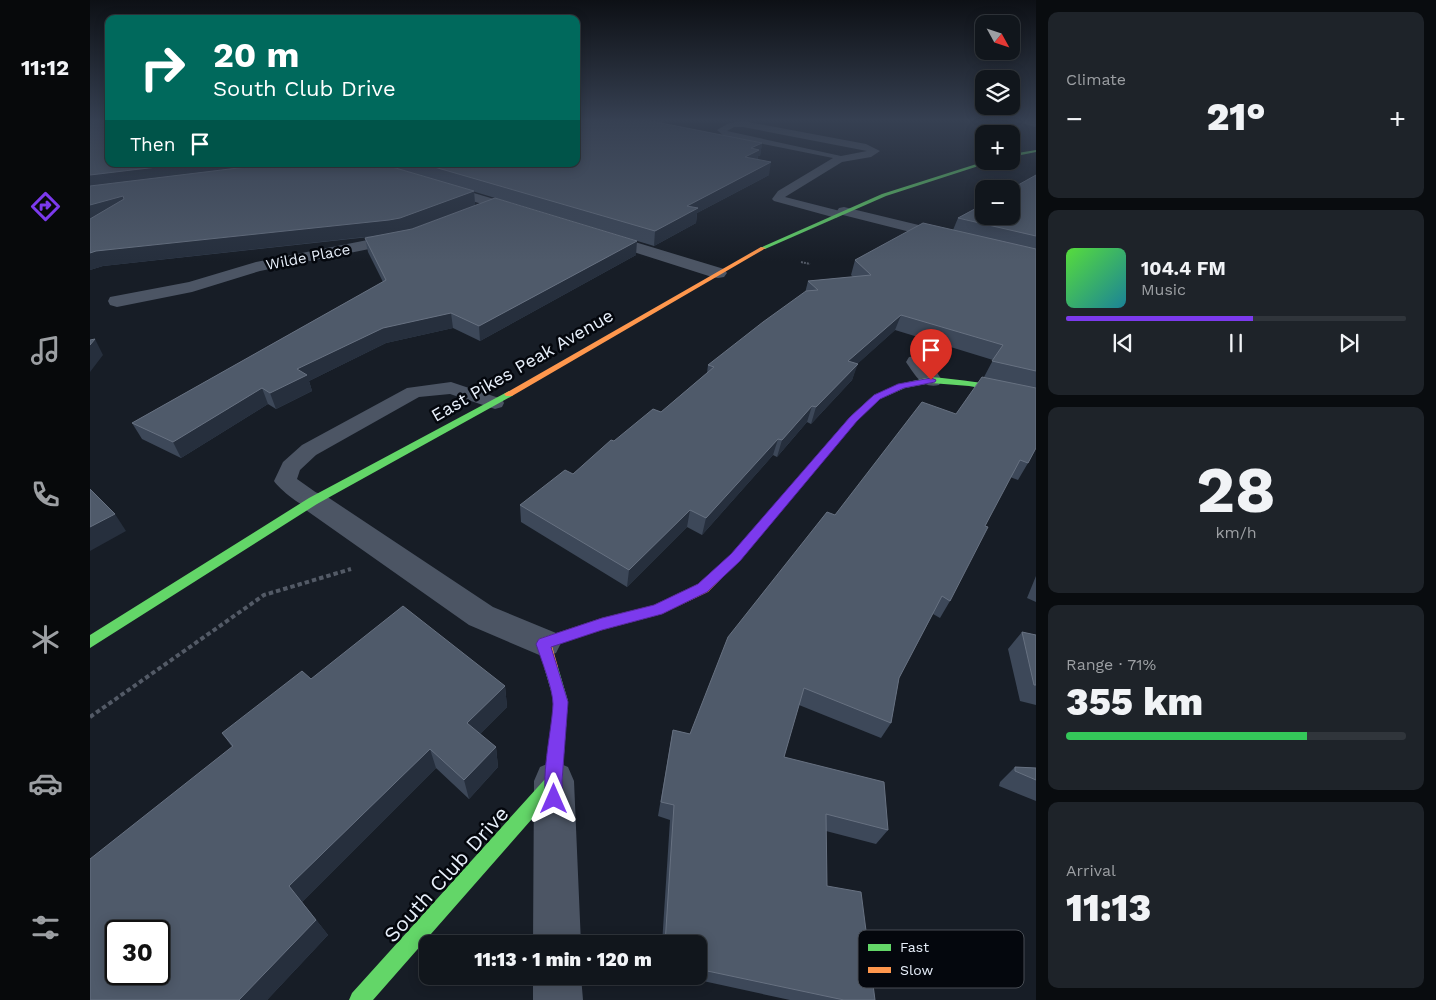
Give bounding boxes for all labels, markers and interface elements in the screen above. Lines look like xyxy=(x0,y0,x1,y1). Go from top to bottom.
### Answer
north arrow xyxy=(975,15,1020,60)
map controls xyxy=(975,15,1020,225)
text: 20 m xyxy=(213,34,299,76)
icon: right xyxy=(130,35,195,100)
text: 11:12 xyxy=(21,55,69,80)
button: layers xyxy=(975,70,1020,115)
text: Climate xyxy=(1066,70,1126,89)
text: South Club Drive xyxy=(213,76,396,101)
text: 21° xyxy=(1206,95,1266,139)
text: − xyxy=(1066,102,1083,135)
text: + xyxy=(1389,102,1406,135)
button: + xyxy=(975,125,1020,170)
icon: arrive xyxy=(186,130,214,158)
text: Then xyxy=(130,133,176,156)
button: − xyxy=(975,180,1020,225)
icon: directions xyxy=(28,189,63,224)
street label: Wilde Place xyxy=(264,240,352,274)
text: 104.4 FM xyxy=(1141,257,1226,280)
text: Music xyxy=(1141,280,1186,299)
street label: East Pikes Peak Avenue xyxy=(427,304,617,426)
pin xyxy=(910,329,952,380)
icon: previous xyxy=(1109,329,1137,357)
icon: pause xyxy=(1222,329,1250,357)
icon: next xyxy=(1335,329,1363,357)
icon: music xyxy=(28,333,63,368)
icon: arrive xyxy=(917,336,945,364)
text: 28 xyxy=(1196,452,1276,528)
icon: phone xyxy=(28,477,63,512)
text: km/h xyxy=(1215,523,1257,542)
icon: climate xyxy=(28,622,63,657)
text: Range · 71% xyxy=(1066,655,1156,674)
text: 355 km xyxy=(1066,680,1203,724)
icon: car xyxy=(28,766,63,801)
position arrow xyxy=(527,772,579,824)
street label: South Club Drive xyxy=(378,801,514,947)
text: Arrival xyxy=(1066,861,1116,880)
text: 11:13 xyxy=(1066,886,1151,930)
icon: filters xyxy=(28,910,63,945)
speed limit sign: 30 xyxy=(105,920,170,985)
legend xyxy=(858,930,1024,988)
text: Fast xyxy=(900,939,929,955)
text: 11:13 · 1 min · 120 m xyxy=(474,948,652,971)
text: Slow xyxy=(900,962,933,978)

